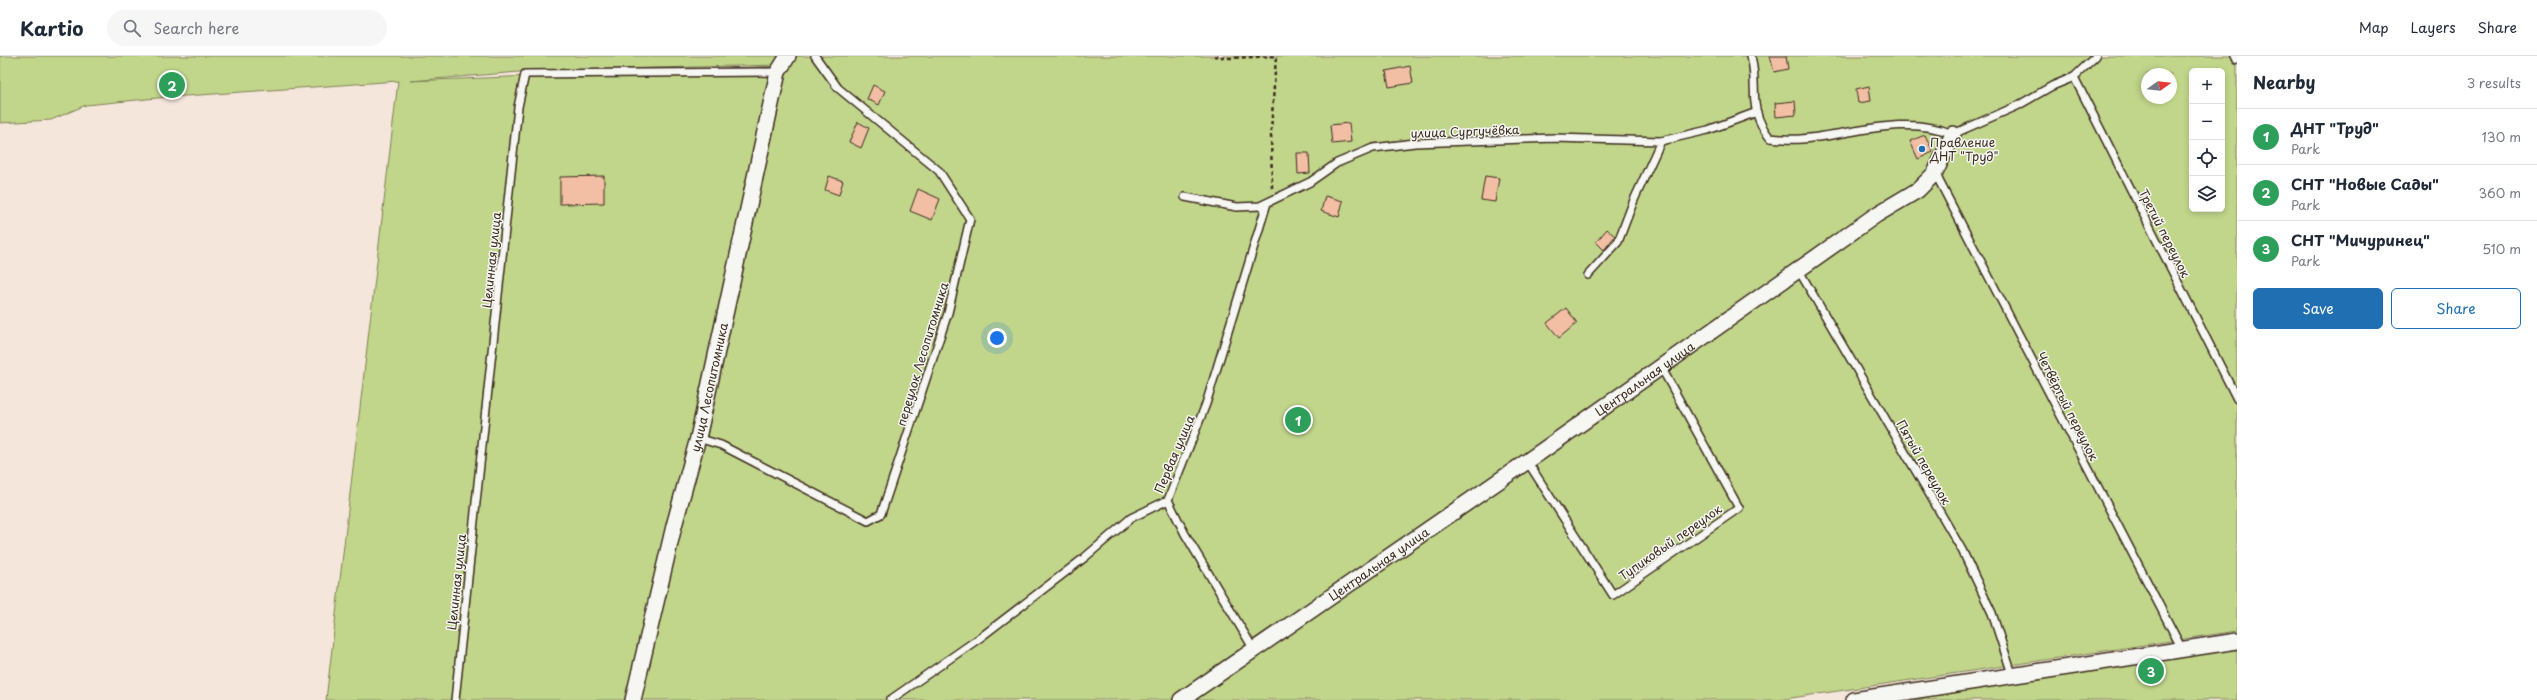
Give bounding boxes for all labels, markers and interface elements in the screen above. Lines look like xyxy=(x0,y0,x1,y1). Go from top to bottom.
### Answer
search box xyxy=(107,10,387,46)
text: Kartio xyxy=(20,14,83,42)
text: Search here xyxy=(153,16,239,39)
icon: search xyxy=(121,17,143,39)
text: Map xyxy=(2359,17,2389,38)
text: Layers xyxy=(2411,17,2456,38)
text: Share xyxy=(2478,17,2517,38)
north arrow xyxy=(2141,68,2177,104)
map controls xyxy=(2189,68,2225,212)
button: + xyxy=(2189,68,2225,104)
text: Nearby xyxy=(2253,69,2315,95)
pin: 2 xyxy=(159,70,185,100)
text: 3 results xyxy=(2467,73,2521,92)
button: − xyxy=(2189,104,2225,140)
text: ДНТ "Труд" xyxy=(2291,116,2379,139)
street label: улица Сургучёвка xyxy=(1410,120,1520,142)
text: 1 xyxy=(2263,127,2269,146)
text: 130 m xyxy=(2482,127,2521,146)
place label: Правление ДНТ "Труд" xyxy=(1929,133,1999,165)
text: Park xyxy=(2291,139,2320,158)
button: locate xyxy=(2189,140,2225,176)
marker: Правление ДНТ "Труд" xyxy=(1917,144,1927,154)
text: СНТ "Новые Сады" xyxy=(2291,172,2439,195)
button: layers xyxy=(2189,176,2225,212)
text: 2 xyxy=(2261,183,2271,202)
text: 360 m xyxy=(2478,183,2521,202)
street label: Третий переулок xyxy=(2135,186,2195,281)
text: Park xyxy=(2291,195,2320,214)
street label: Целинная улица xyxy=(477,211,505,309)
text: СНТ "Мичуринец" xyxy=(2291,228,2430,251)
text: 3 xyxy=(2262,239,2270,258)
text: 510 m xyxy=(2482,239,2521,258)
text: Park xyxy=(2291,251,2320,270)
street label: переулок Лесопитомника xyxy=(891,279,953,428)
button: Save xyxy=(2253,288,2383,329)
button: Share xyxy=(2391,288,2521,329)
street label: улица Лесопитомника xyxy=(686,320,732,454)
your location xyxy=(987,328,1007,348)
street label: Центральная улица xyxy=(1591,337,1698,420)
street label: Четвёртый переулок xyxy=(2033,348,2104,464)
pin: 1 xyxy=(1285,405,1311,435)
street label: Первая улица xyxy=(1149,412,1199,496)
street label: Пятый переулок xyxy=(1892,416,1956,508)
street label: Тупиковый переулок xyxy=(1615,499,1726,584)
street label: Центральная улица xyxy=(1325,522,1433,605)
street label: Целинная улица xyxy=(442,533,470,631)
pin: 3 xyxy=(2138,656,2164,686)

